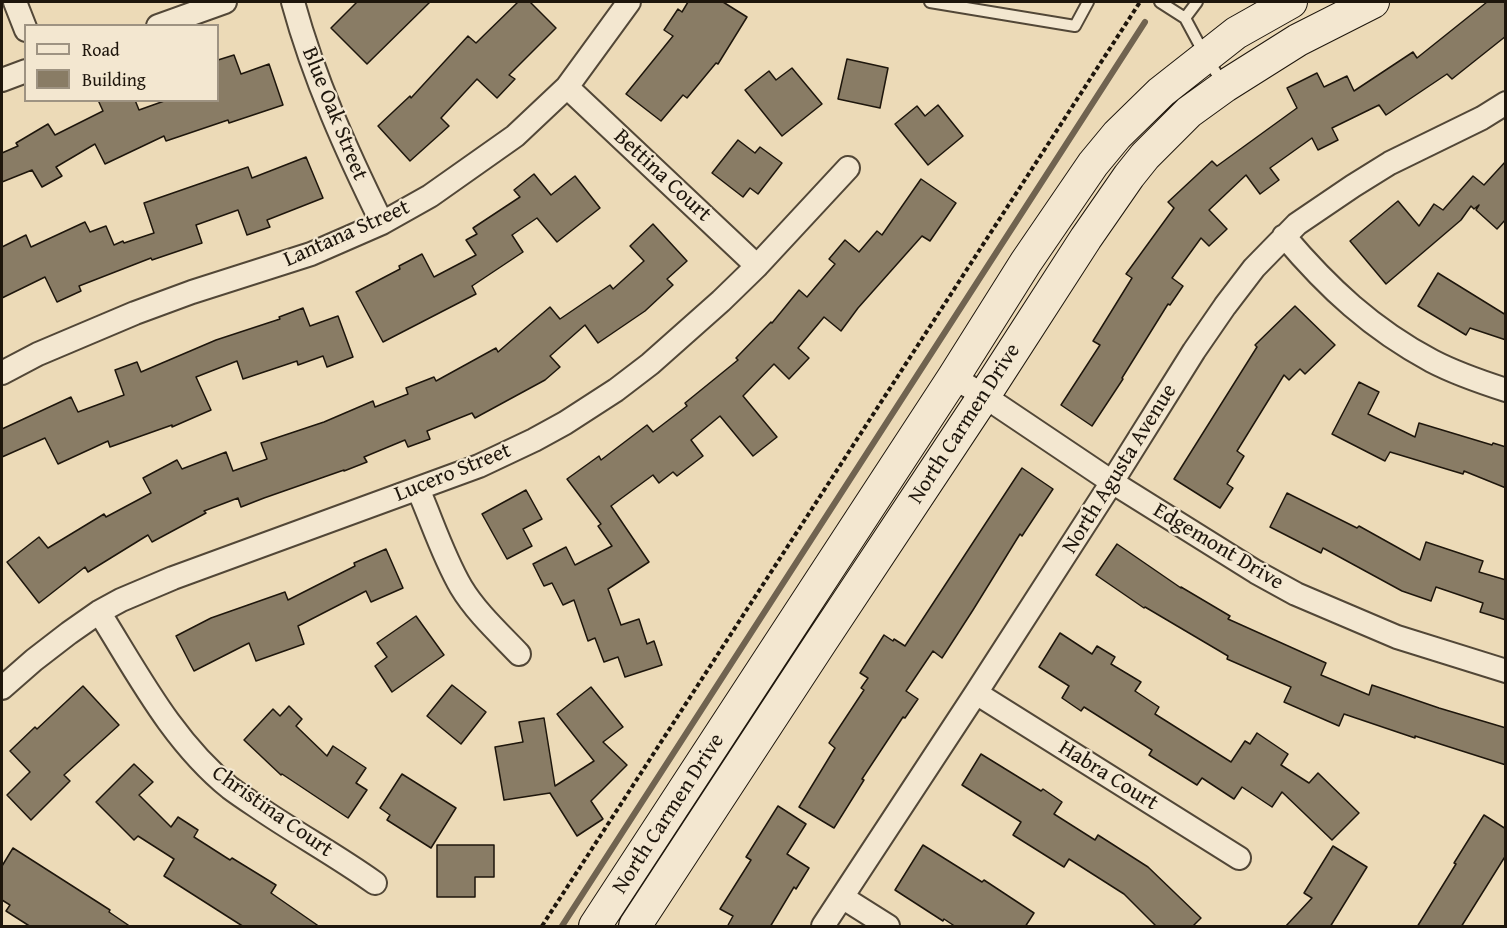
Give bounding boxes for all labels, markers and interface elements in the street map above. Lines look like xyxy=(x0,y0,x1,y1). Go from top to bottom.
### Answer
legend xyxy=(24,24,219,102)
text: Road xyxy=(82,36,120,63)
street label: Blue Oak Street xyxy=(295,44,373,184)
text: Building xyxy=(82,66,146,93)
street label: Bettina Court xyxy=(608,124,716,228)
street label: Lantana Street xyxy=(280,195,414,273)
street label: North Carmen Drive xyxy=(903,339,1027,509)
street label: North Agusta Avenue xyxy=(1057,379,1183,559)
street label: Lucero Street xyxy=(391,438,515,508)
street label: Edgemont Drive xyxy=(1148,498,1288,596)
street label: North Carmen Drive xyxy=(607,729,731,899)
street label: Habra Court xyxy=(1053,735,1163,817)
street label: Christina Court xyxy=(206,761,338,863)

